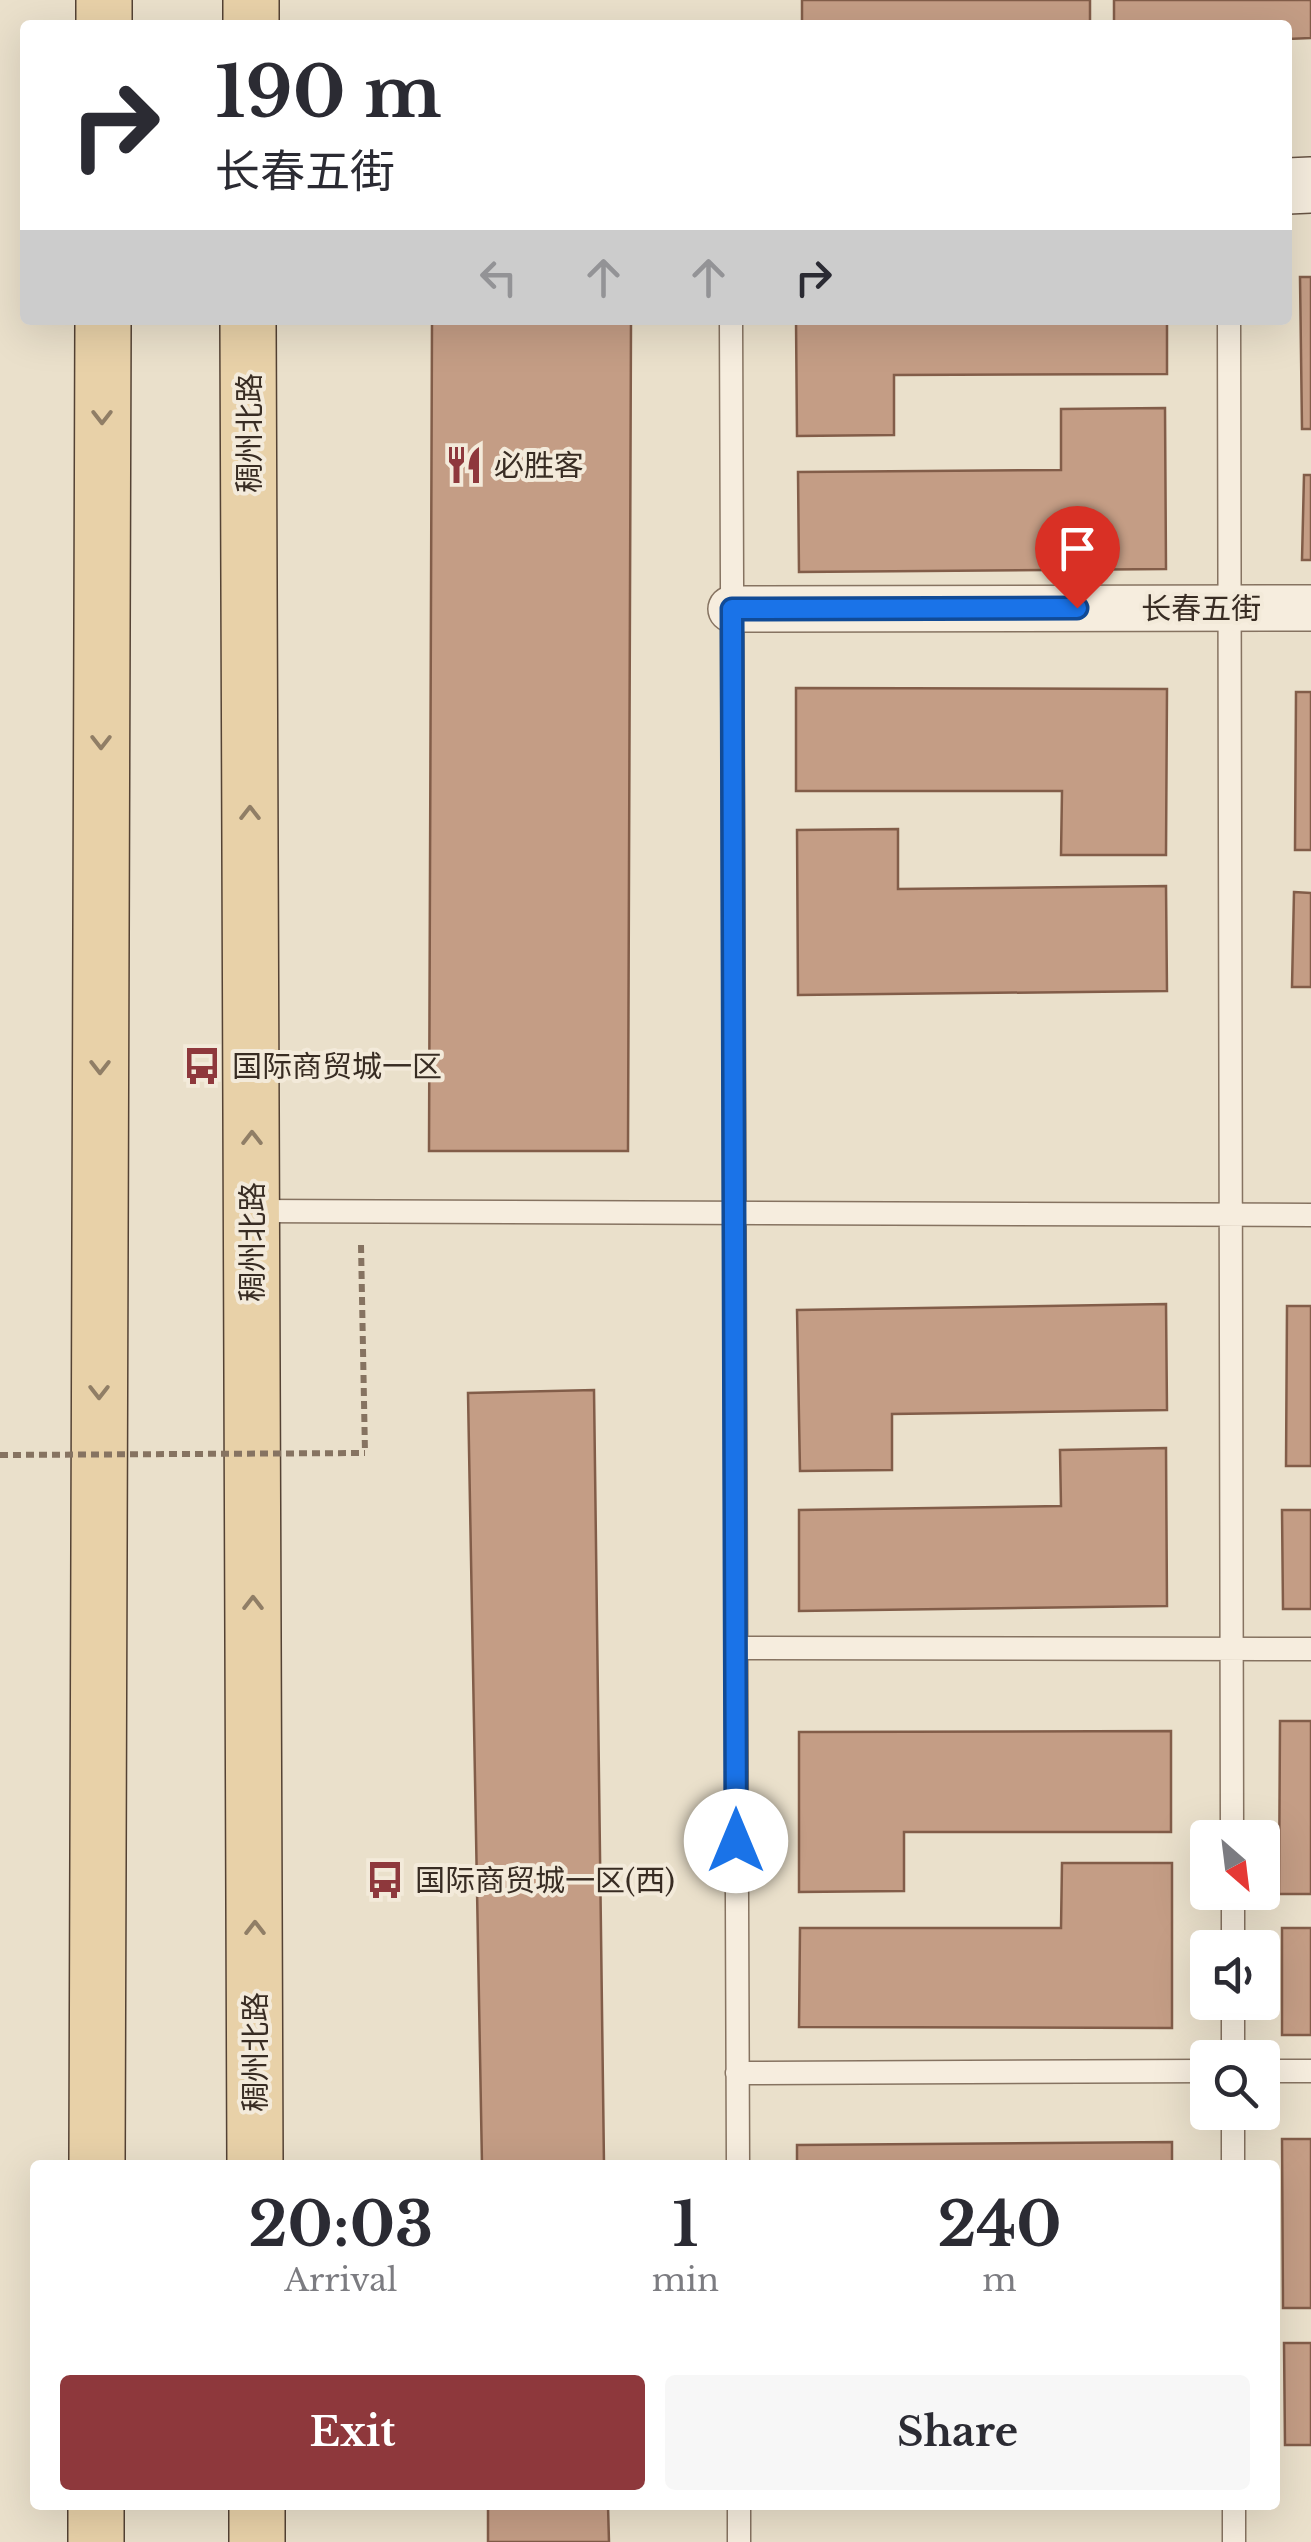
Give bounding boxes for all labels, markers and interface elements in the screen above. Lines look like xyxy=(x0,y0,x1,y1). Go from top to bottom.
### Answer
text: 190 m xyxy=(215,49,442,136)
icon: right xyxy=(50,60,180,190)
text: 长春五街 xyxy=(215,143,395,199)
icon: left xyxy=(471,250,526,305)
icon: ahead xyxy=(576,250,631,305)
icon: ahead xyxy=(681,250,736,305)
icon: right xyxy=(786,250,841,305)
street label: 稠州北路 xyxy=(231,373,268,493)
one-way arrow xyxy=(92,410,113,426)
restaurant icon: 必胜客 xyxy=(443,444,485,486)
place label: 必胜客 xyxy=(494,447,584,484)
pin xyxy=(1035,506,1120,609)
icon: arrive xyxy=(1050,521,1105,576)
street label: 长春五街 xyxy=(1141,590,1261,627)
one-way arrow xyxy=(90,736,112,751)
one-way arrow xyxy=(239,804,261,820)
bus stop icon: 国际商贸城一区 xyxy=(181,1045,223,1087)
place label: 国际商贸城一区 xyxy=(232,1048,442,1085)
one-way arrow xyxy=(89,1060,111,1076)
one-way arrow xyxy=(241,1129,263,1144)
street label: 稠州北路 xyxy=(234,1182,271,1302)
one-way arrow xyxy=(88,1386,110,1401)
one-way arrow xyxy=(242,1594,264,1610)
position arrow xyxy=(684,1789,788,1893)
north arrow xyxy=(1190,1820,1280,1910)
map controls xyxy=(1190,1820,1280,2130)
bus stop icon: 国际商贸城一区(西) xyxy=(364,1859,406,1901)
place label: 国际商贸城一区(西) xyxy=(415,1862,675,1899)
one-way arrow xyxy=(244,1919,265,1935)
button: sound xyxy=(1190,1930,1280,2020)
street label: 稠州北路 xyxy=(237,1992,274,2112)
button: search xyxy=(1190,2040,1280,2130)
text: 20:03 xyxy=(248,2188,433,2262)
text: 1 xyxy=(672,2188,698,2262)
text: 240 xyxy=(937,2188,1062,2262)
text: Arrival xyxy=(284,2260,398,2300)
text: min xyxy=(652,2260,719,2300)
text: m xyxy=(982,2260,1017,2300)
button: Exit xyxy=(60,2375,645,2490)
button: Share xyxy=(665,2375,1250,2490)

